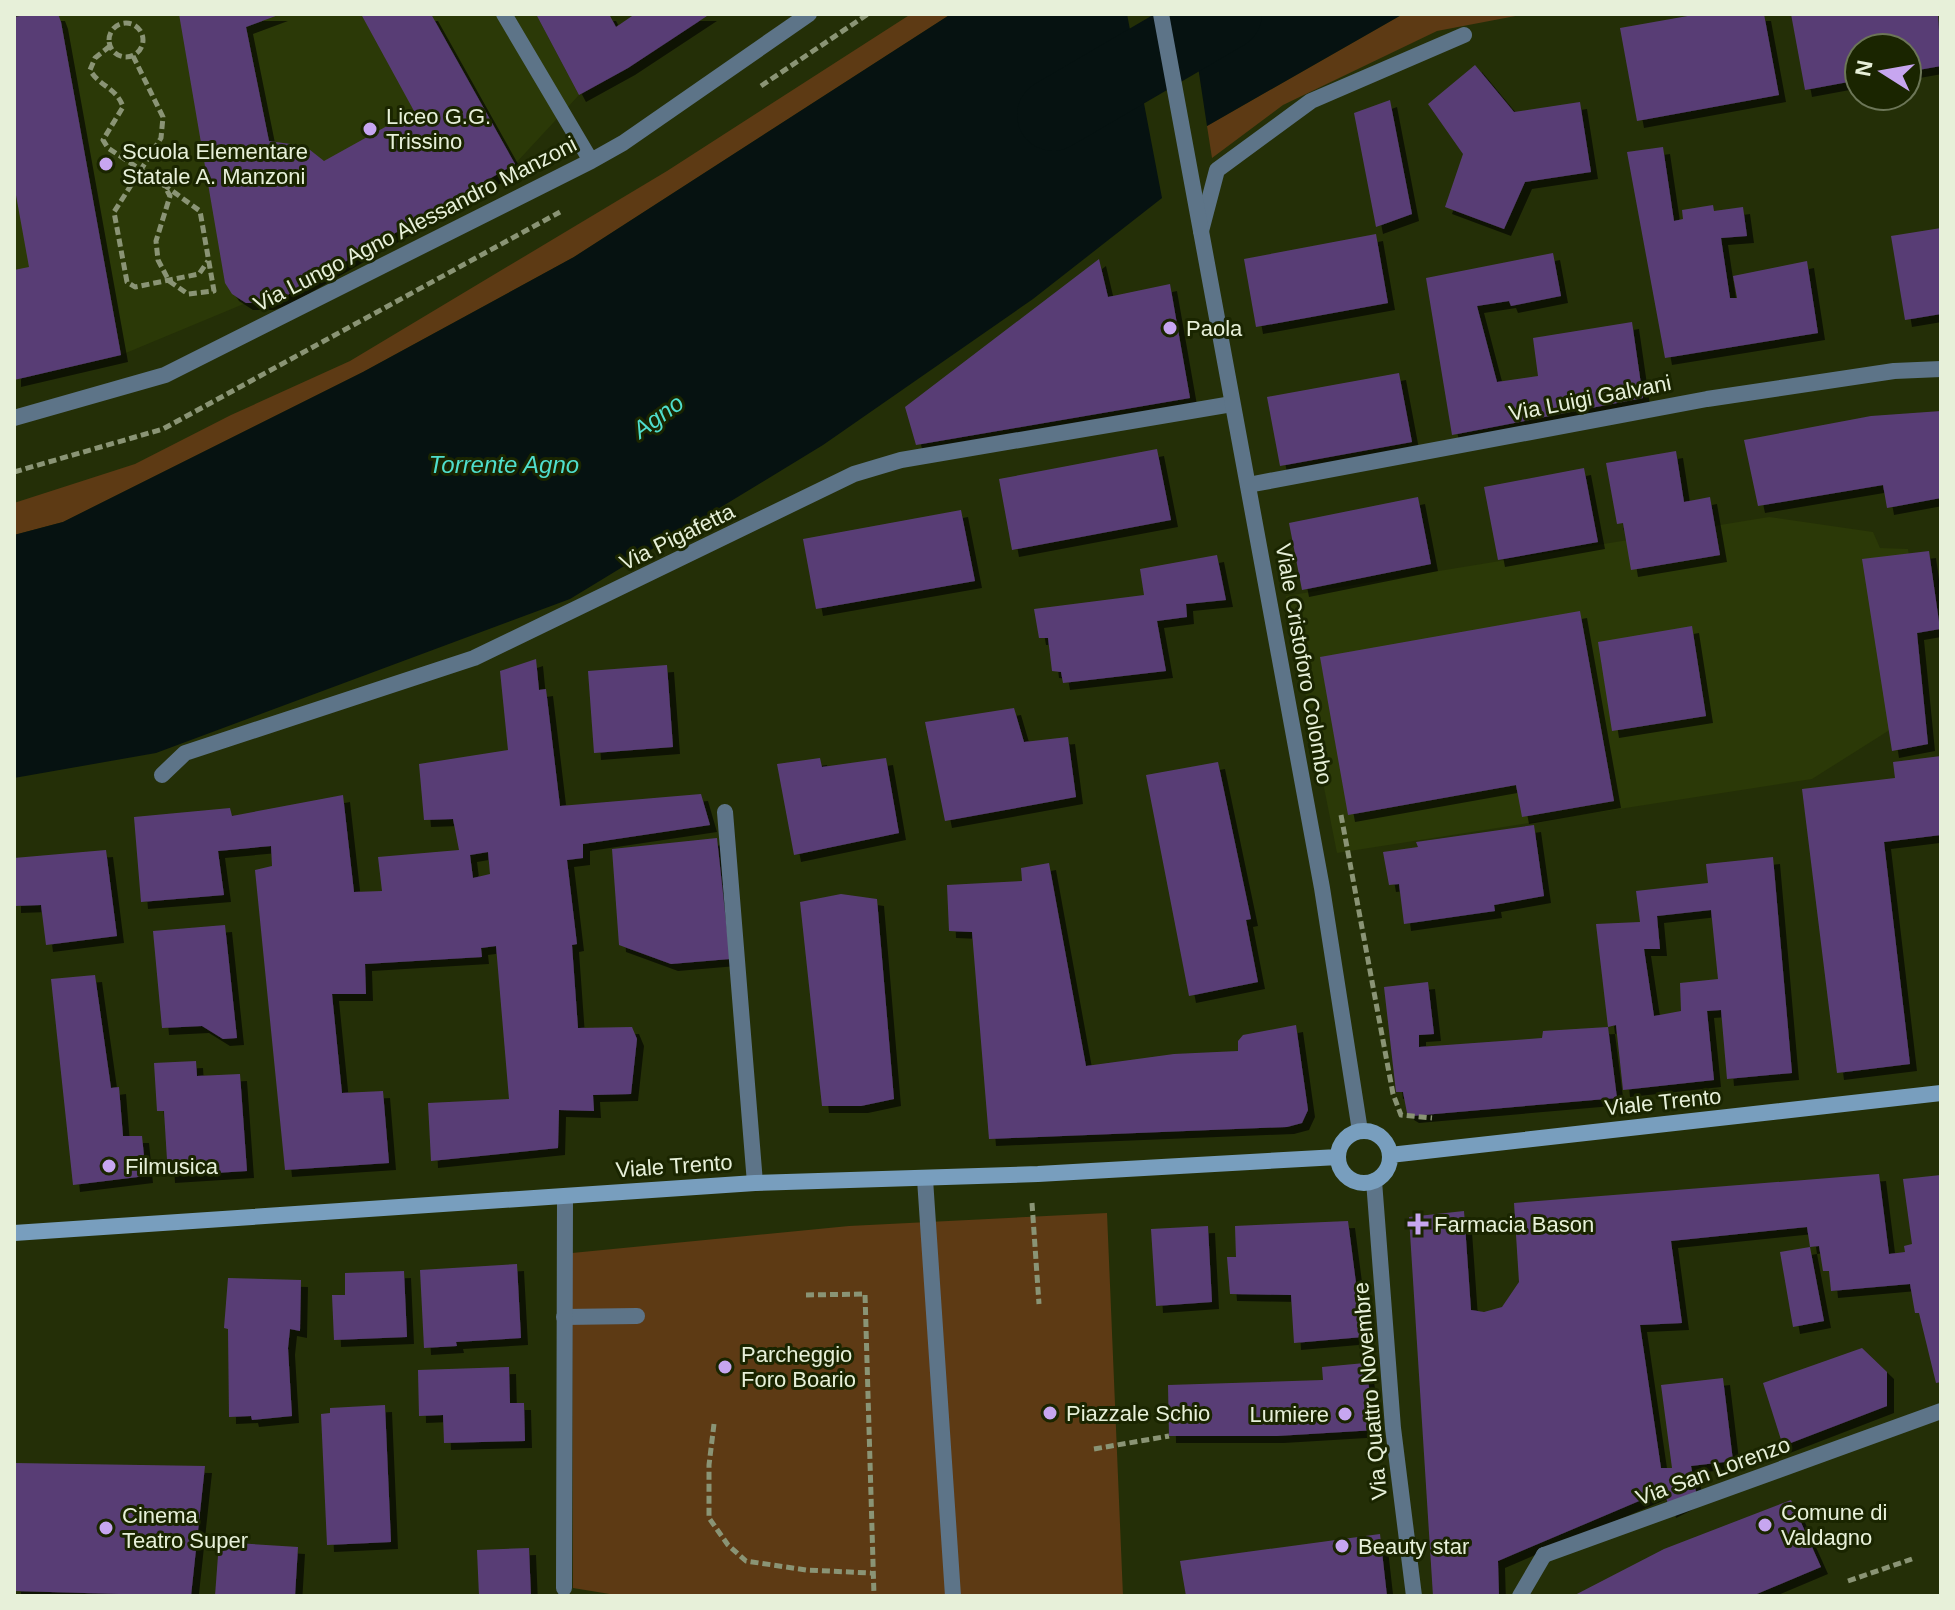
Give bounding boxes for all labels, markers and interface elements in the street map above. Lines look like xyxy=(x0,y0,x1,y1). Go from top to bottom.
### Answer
north arrow xyxy=(1843,32,1923,112)
text: N xyxy=(1850,58,1878,78)
place label: Liceo G.G. Trissino xyxy=(386,104,491,154)
marker: Liceo G.G. Trissino xyxy=(361,120,379,138)
street label: Via Lungo Agno Alessandro Manzoni xyxy=(249,131,581,317)
place label: Scuola Elementare Statale A. Manzoni xyxy=(122,139,308,189)
marker: Scuola Elementare Statale A. Manzoni xyxy=(97,155,115,173)
place label: Paola xyxy=(1186,316,1243,341)
marker: Paola xyxy=(1161,319,1179,337)
street label: Via Luigi Galvani xyxy=(1507,370,1673,426)
water label: Agno xyxy=(626,389,689,445)
water label: Torrente Agno xyxy=(429,451,579,478)
street label: Via Pigafetta xyxy=(616,498,739,575)
street label: Viale Cristoforo Colombo xyxy=(1270,542,1338,786)
street label: Viale Trento xyxy=(1604,1083,1722,1121)
street label: Viale Trento xyxy=(615,1149,733,1183)
place label: Filmusica xyxy=(125,1154,219,1179)
marker: Filmusica xyxy=(100,1157,118,1175)
place label: Farmacia Bason xyxy=(1434,1212,1594,1237)
marker: Farmacia Bason xyxy=(1409,1215,1427,1233)
street label: Via Quattro Novembre xyxy=(1348,1281,1392,1501)
place label: Parcheggio Foro Boario xyxy=(741,1342,856,1392)
marker: Parcheggio Foro Boario xyxy=(716,1358,734,1376)
place label: Piazzale Schio xyxy=(1066,1401,1210,1426)
place label: Lumiere xyxy=(1250,1402,1329,1427)
marker: Piazzale Schio xyxy=(1041,1404,1059,1422)
marker: Lumiere xyxy=(1336,1405,1354,1423)
street label: Via San Lorenzo xyxy=(1632,1432,1794,1510)
place label: Comune di Valdagno xyxy=(1781,1500,1887,1550)
place label: Cinema Teatro Super xyxy=(122,1503,248,1553)
marker: Comune di Valdagno xyxy=(1756,1516,1774,1534)
marker: Cinema Teatro Super xyxy=(97,1519,115,1537)
place label: Beauty star xyxy=(1358,1534,1469,1559)
marker: Beauty star xyxy=(1333,1537,1351,1555)

